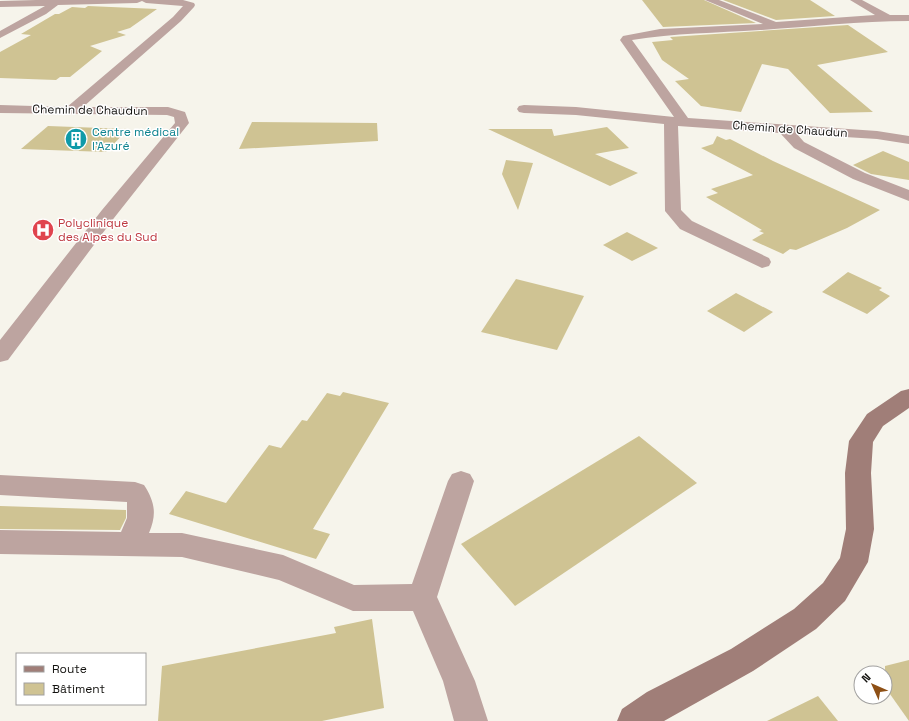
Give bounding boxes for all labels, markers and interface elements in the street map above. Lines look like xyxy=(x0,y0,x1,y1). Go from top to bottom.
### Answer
street label: Chemin de Chaudun xyxy=(32,101,148,119)
street label: Chemin de Chaudun xyxy=(732,117,848,141)
place label: Centre médical l'Azuré xyxy=(92,124,179,154)
building icon: Centre médical l'Azuré xyxy=(63,126,89,152)
place label: Polyclinique des Alpes du Sud xyxy=(58,215,157,245)
hospital icon: Polyclinique des Alpes du Sud xyxy=(30,217,56,243)
legend xyxy=(16,653,146,705)
text: Route xyxy=(52,661,87,677)
north arrow xyxy=(853,665,893,705)
text: N xyxy=(858,670,873,685)
text: Bâtiment xyxy=(52,681,105,697)

